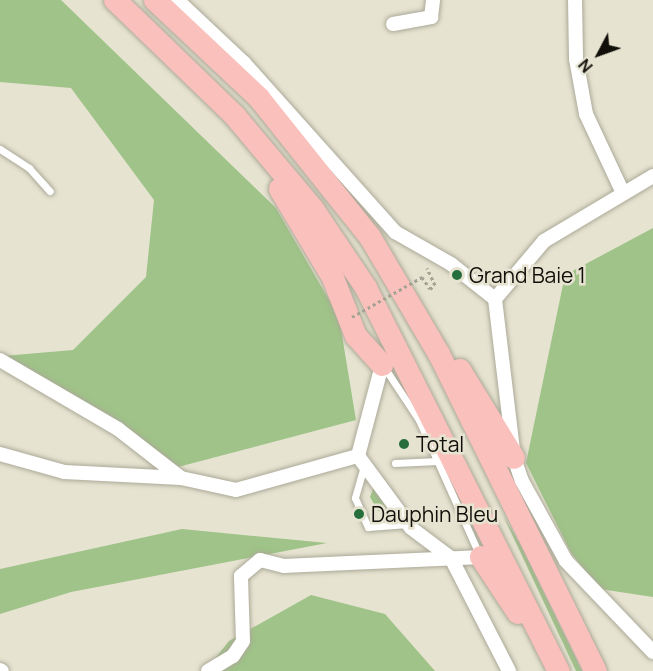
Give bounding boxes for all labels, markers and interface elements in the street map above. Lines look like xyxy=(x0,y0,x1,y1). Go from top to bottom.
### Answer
north arrow xyxy=(569,24,629,84)
text: N xyxy=(573,54,597,77)
place label: Grand Baie 1 xyxy=(469,262,586,288)
marker: Grand Baie 1 xyxy=(450,268,464,282)
place label: Total xyxy=(416,431,464,457)
marker: Total xyxy=(397,437,411,451)
place label: Dauphin Bleu xyxy=(371,501,498,527)
marker: Dauphin Bleu xyxy=(352,507,366,521)

